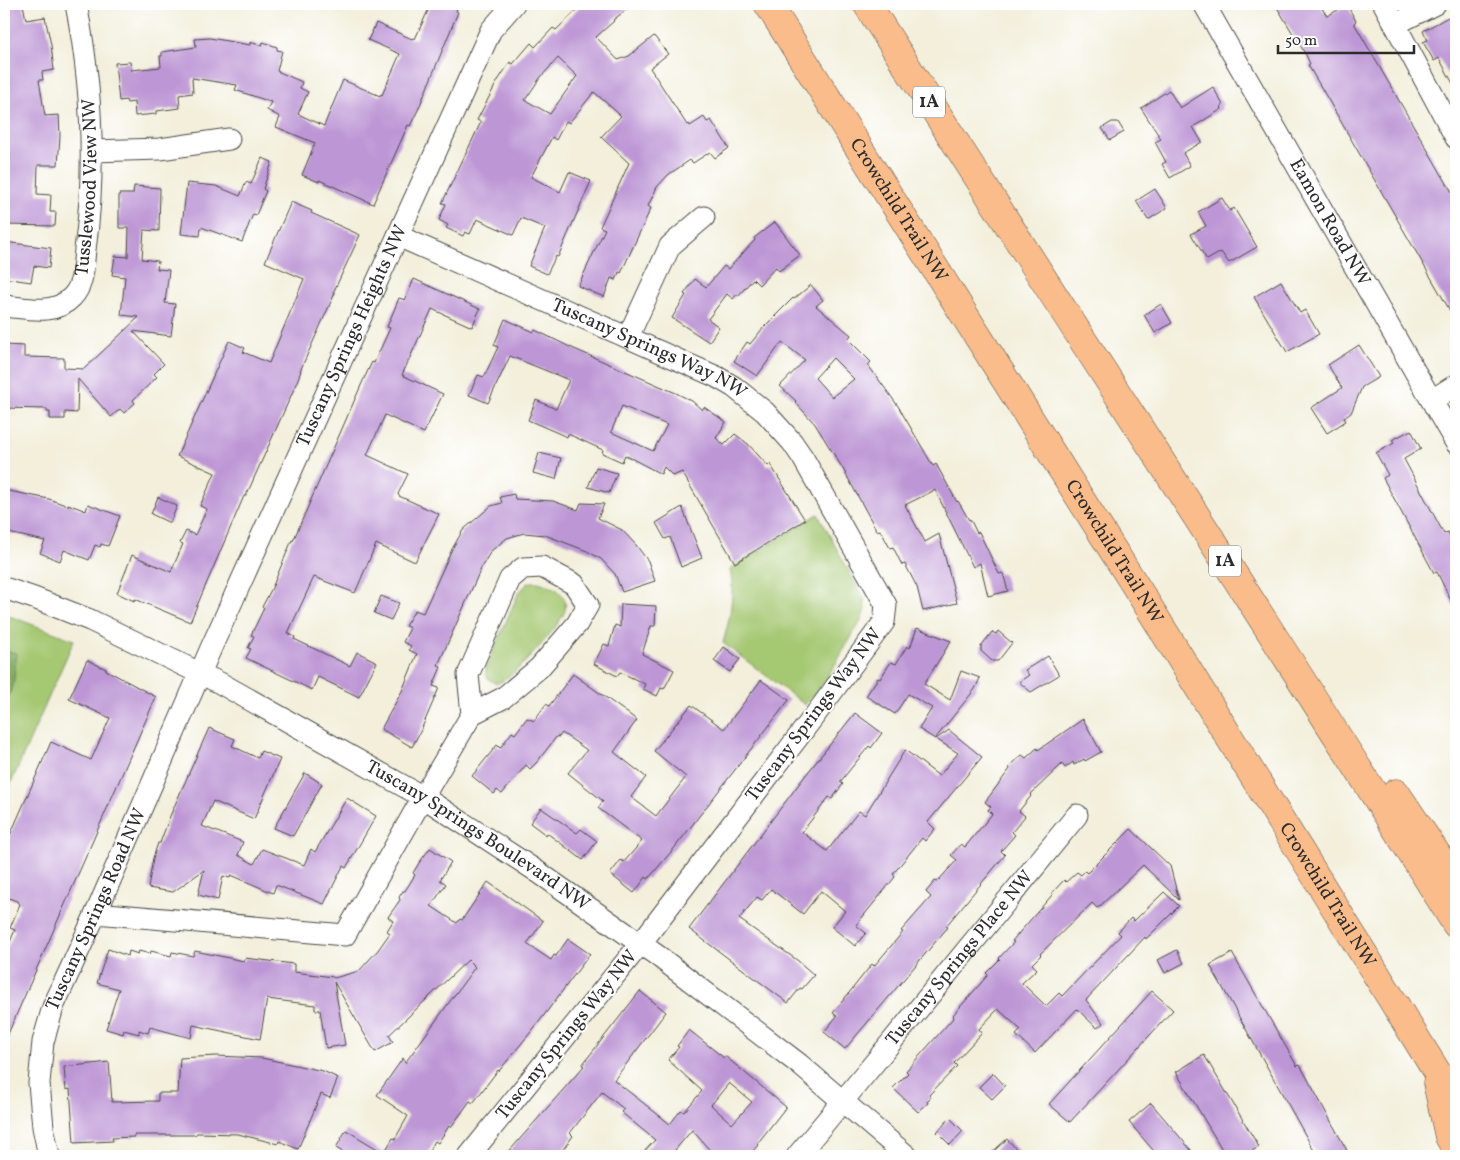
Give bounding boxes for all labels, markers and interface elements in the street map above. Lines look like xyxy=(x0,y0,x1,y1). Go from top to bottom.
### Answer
scale bar xyxy=(1278,22,1414,54)
text: 50 m xyxy=(1285,31,1317,52)
road number: 1A xyxy=(913,86,945,118)
street label: Tusslewood View NW xyxy=(69,98,104,278)
street label: Crowchild Trail NW xyxy=(843,133,954,287)
street label: Eamon Road NW xyxy=(1283,154,1376,291)
street label: Tuscany Springs Heights NW xyxy=(291,221,414,451)
street label: Tuscany Springs Way NW xyxy=(547,292,752,405)
street label: Crowchild Trail NW xyxy=(1059,475,1169,629)
road number: 1A xyxy=(1209,546,1241,576)
street label: Tuscany Springs Way NW xyxy=(740,623,888,807)
street label: Tuscany Springs Boulevard NW xyxy=(361,754,595,917)
street label: Tuscany Springs Road NW xyxy=(40,804,153,1015)
street label: Crowchild Trail NW xyxy=(1272,818,1382,972)
street label: Tuscany Springs Place NW xyxy=(880,865,1039,1052)
street label: Tuscany Springs Way NW xyxy=(490,945,644,1125)

